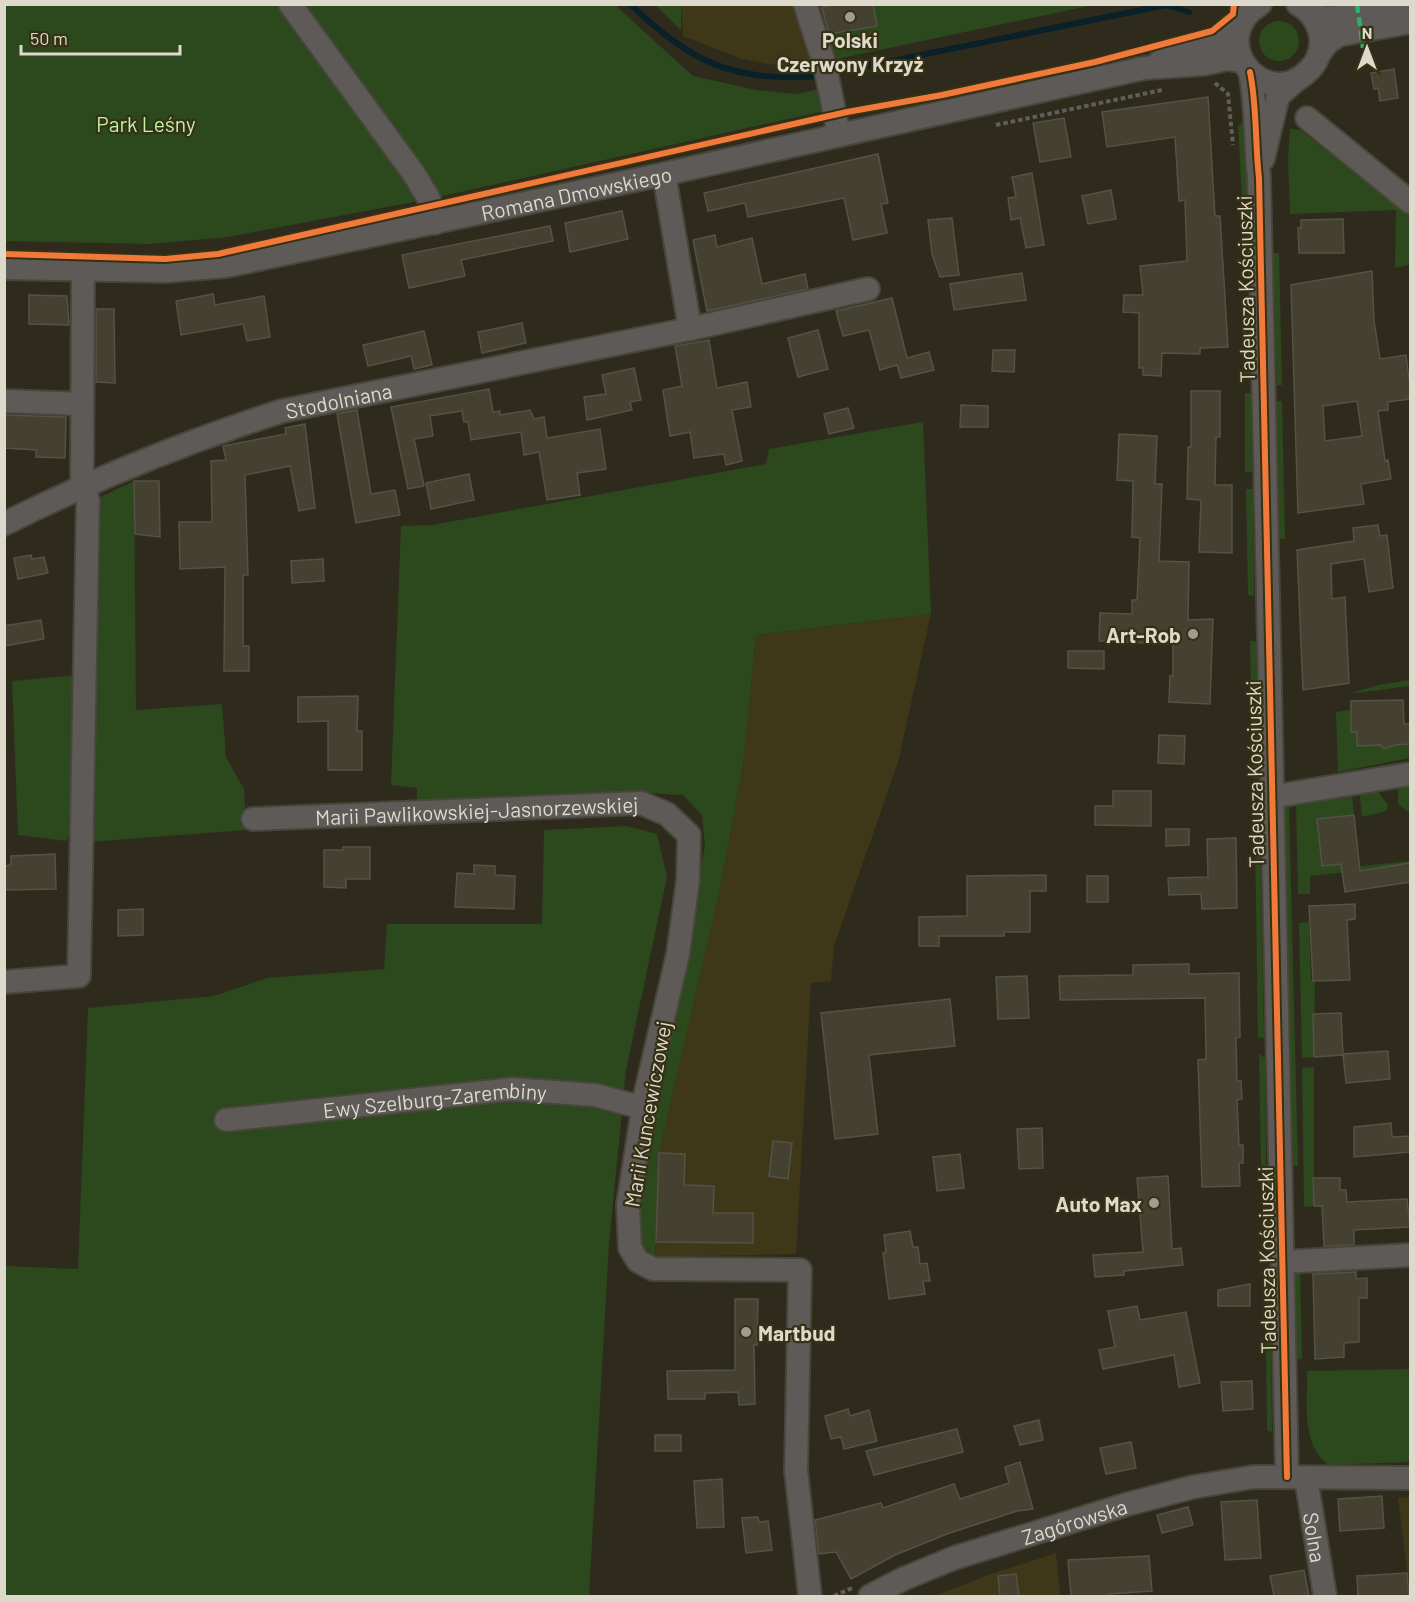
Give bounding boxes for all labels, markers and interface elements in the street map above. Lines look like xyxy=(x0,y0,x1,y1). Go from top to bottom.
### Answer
marker: Polski Czerwony Krzyż xyxy=(843,10,857,24)
scale bar xyxy=(21,18,180,56)
north arrow xyxy=(1337,18,1397,78)
text: N xyxy=(1362,23,1372,42)
text: 50 m xyxy=(30,27,68,49)
place label: Polski Czerwony Krzyż xyxy=(777,27,924,76)
park label: Park Leśny xyxy=(96,111,196,136)
street label: Romana Dmowskiego xyxy=(478,160,674,225)
street label: Tadeusza Kościuszki xyxy=(1231,195,1259,383)
street label: Stodolniana xyxy=(283,377,394,423)
place label: Art-Rob xyxy=(1106,622,1181,647)
marker: Art-Rob xyxy=(1186,627,1200,641)
street label: Tadeusza Kościuszki xyxy=(1240,680,1268,868)
street label: Marii Pawlikowskiej-Jasnorzewskiej xyxy=(315,791,639,829)
street label: Marii Kuncewiczowej xyxy=(618,1019,676,1209)
street label: Ewy Szelburg-Zarembiny xyxy=(322,1076,548,1122)
street label: Tadeusza Kościuszki xyxy=(1252,1166,1280,1354)
place label: Auto Max xyxy=(1055,1191,1142,1216)
marker: Auto Max xyxy=(1147,1196,1161,1210)
place label: Martbud xyxy=(758,1320,835,1345)
marker: Martbud xyxy=(739,1325,753,1339)
street label: Zagórowska xyxy=(1018,1493,1130,1549)
street label: Solna xyxy=(1299,1510,1332,1564)

